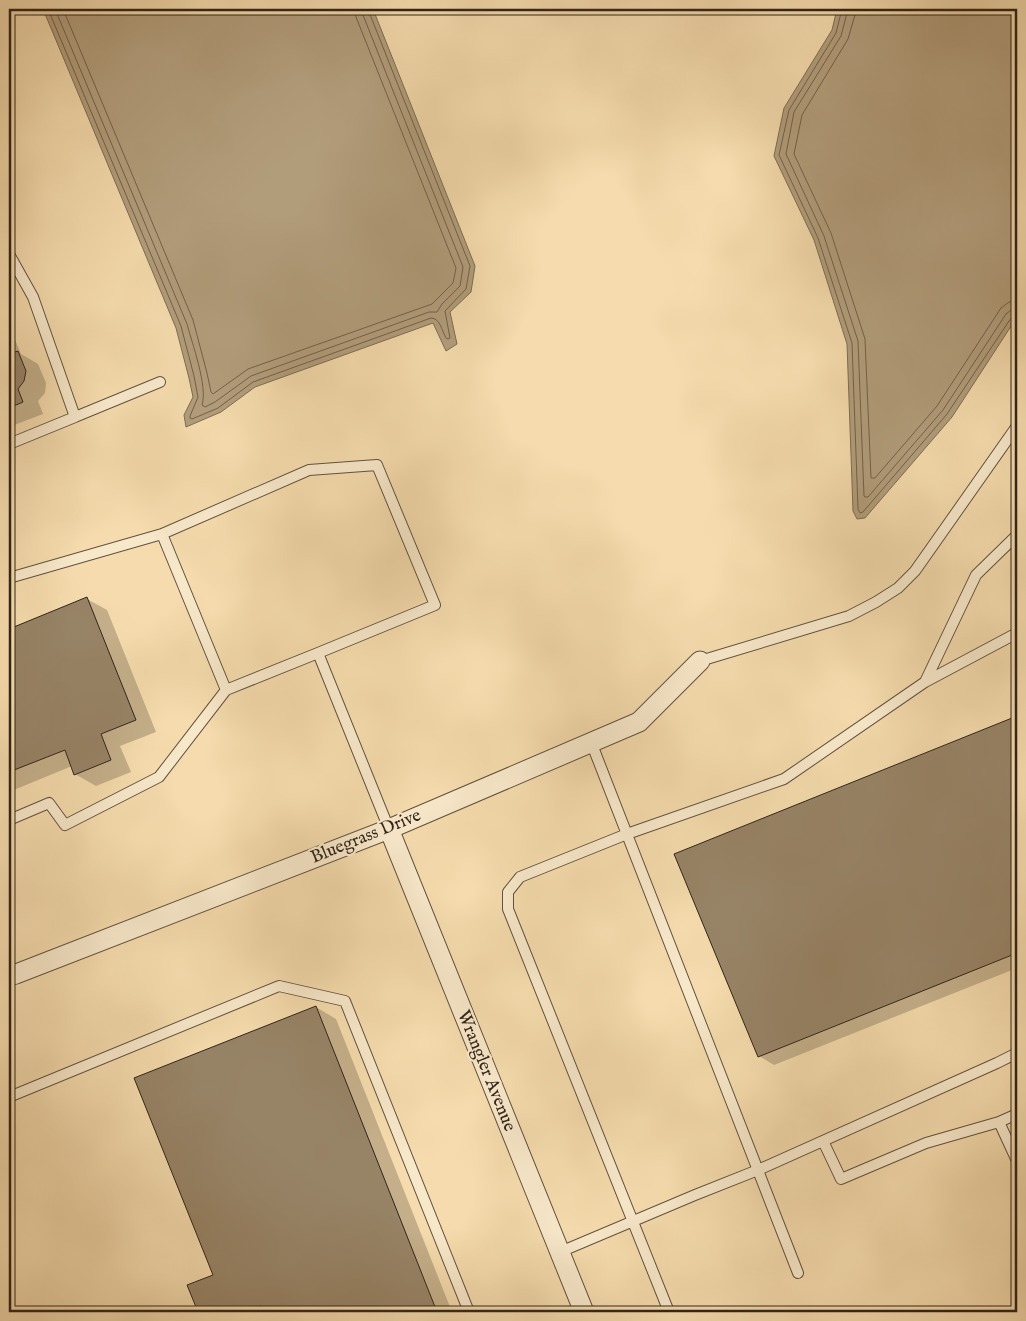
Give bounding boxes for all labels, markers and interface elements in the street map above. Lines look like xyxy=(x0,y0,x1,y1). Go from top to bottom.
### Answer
street label: Bluegrass Drive xyxy=(307,804,425,870)
street label: Wrangler Avenue xyxy=(451,1007,521,1135)

